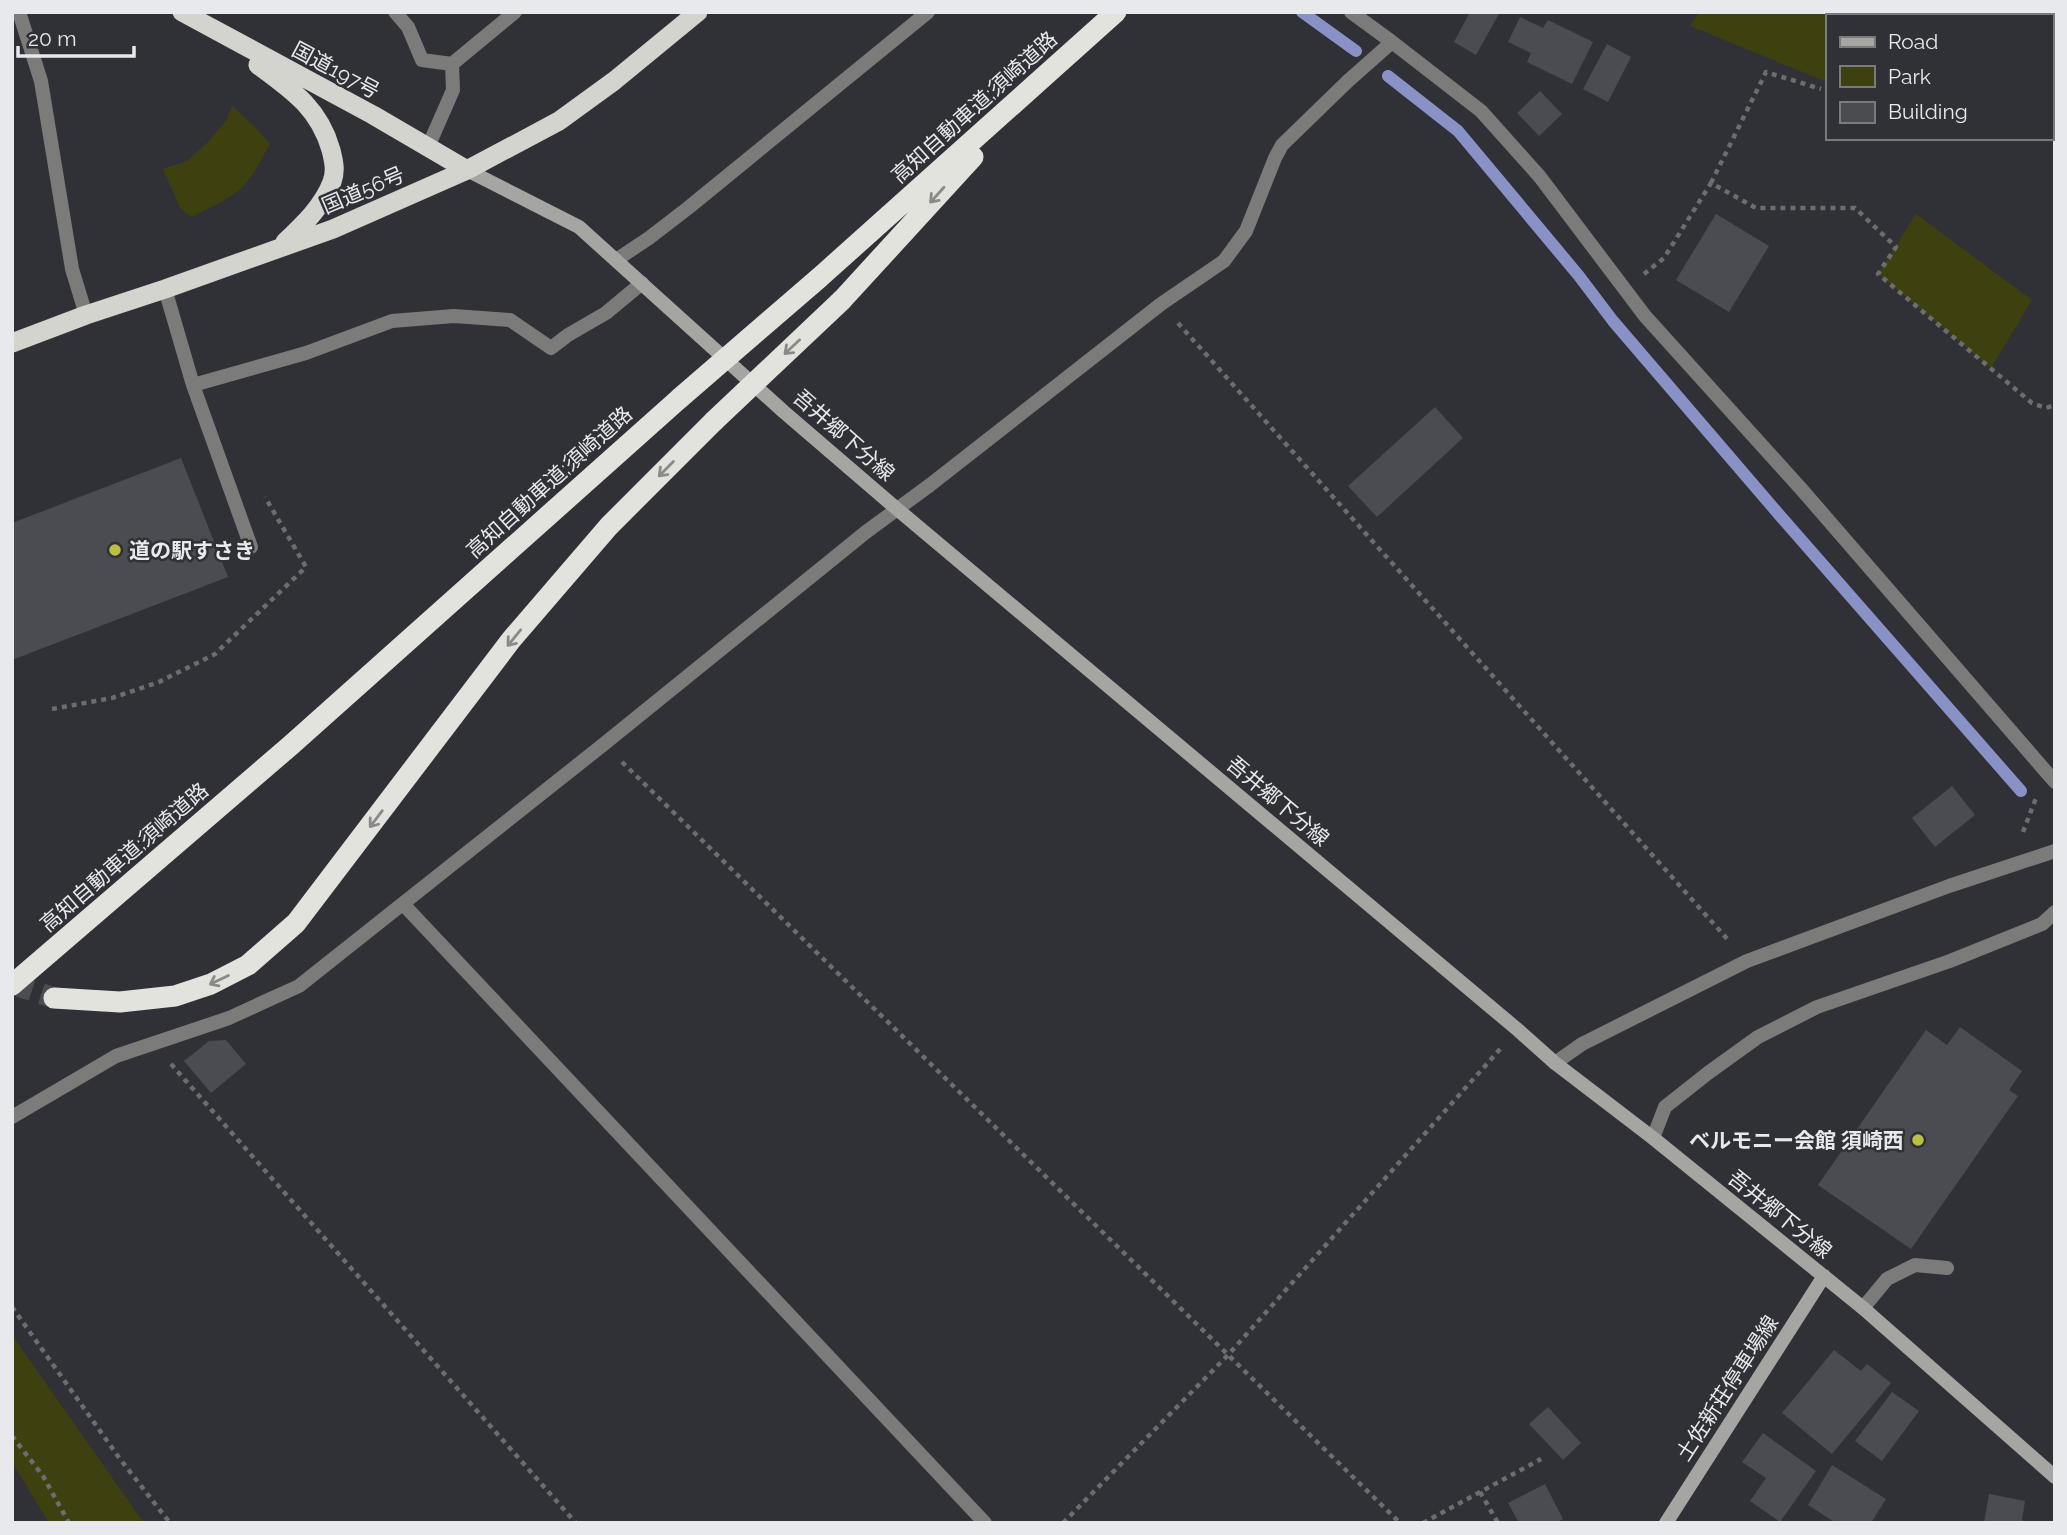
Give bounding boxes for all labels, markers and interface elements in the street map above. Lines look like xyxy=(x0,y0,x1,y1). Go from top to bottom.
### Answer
scale bar xyxy=(18,14,133,58)
legend xyxy=(1826,14,2053,140)
text: 20 m xyxy=(28,26,76,51)
street label: 高知自動車道;須崎道路 xyxy=(886,26,1062,188)
text: Road xyxy=(1888,29,1938,54)
street label: 国道197号 xyxy=(288,37,384,103)
text: Park xyxy=(1888,64,1931,89)
text: Building xyxy=(1888,99,1968,124)
street label: 国道56号 xyxy=(318,161,408,219)
one-way arrow xyxy=(929,186,946,203)
one-way arrow xyxy=(784,338,801,355)
street label: 吾井郷下分線 xyxy=(788,384,900,486)
street label: 高知自動車道;須崎道路 xyxy=(461,401,637,563)
one-way arrow xyxy=(658,460,675,477)
place label: 道の駅すさき xyxy=(129,538,255,563)
marker: 道の駅すさき xyxy=(107,542,123,558)
one-way arrow xyxy=(506,628,521,646)
street label: 吾井郷下分線 xyxy=(1222,751,1334,851)
street label: 高知自動車道;須崎道路 xyxy=(35,777,213,937)
one-way arrow xyxy=(369,809,383,828)
one-way arrow xyxy=(209,973,230,987)
place label: ベルモニー会館 須崎西 xyxy=(1689,1128,1904,1153)
marker: ベルモニー会館 須崎西 xyxy=(1910,1132,1926,1148)
street label: 吾井郷下分線 xyxy=(1723,1165,1837,1263)
street label: 土佐新荘停車場線 xyxy=(1671,1311,1783,1465)

